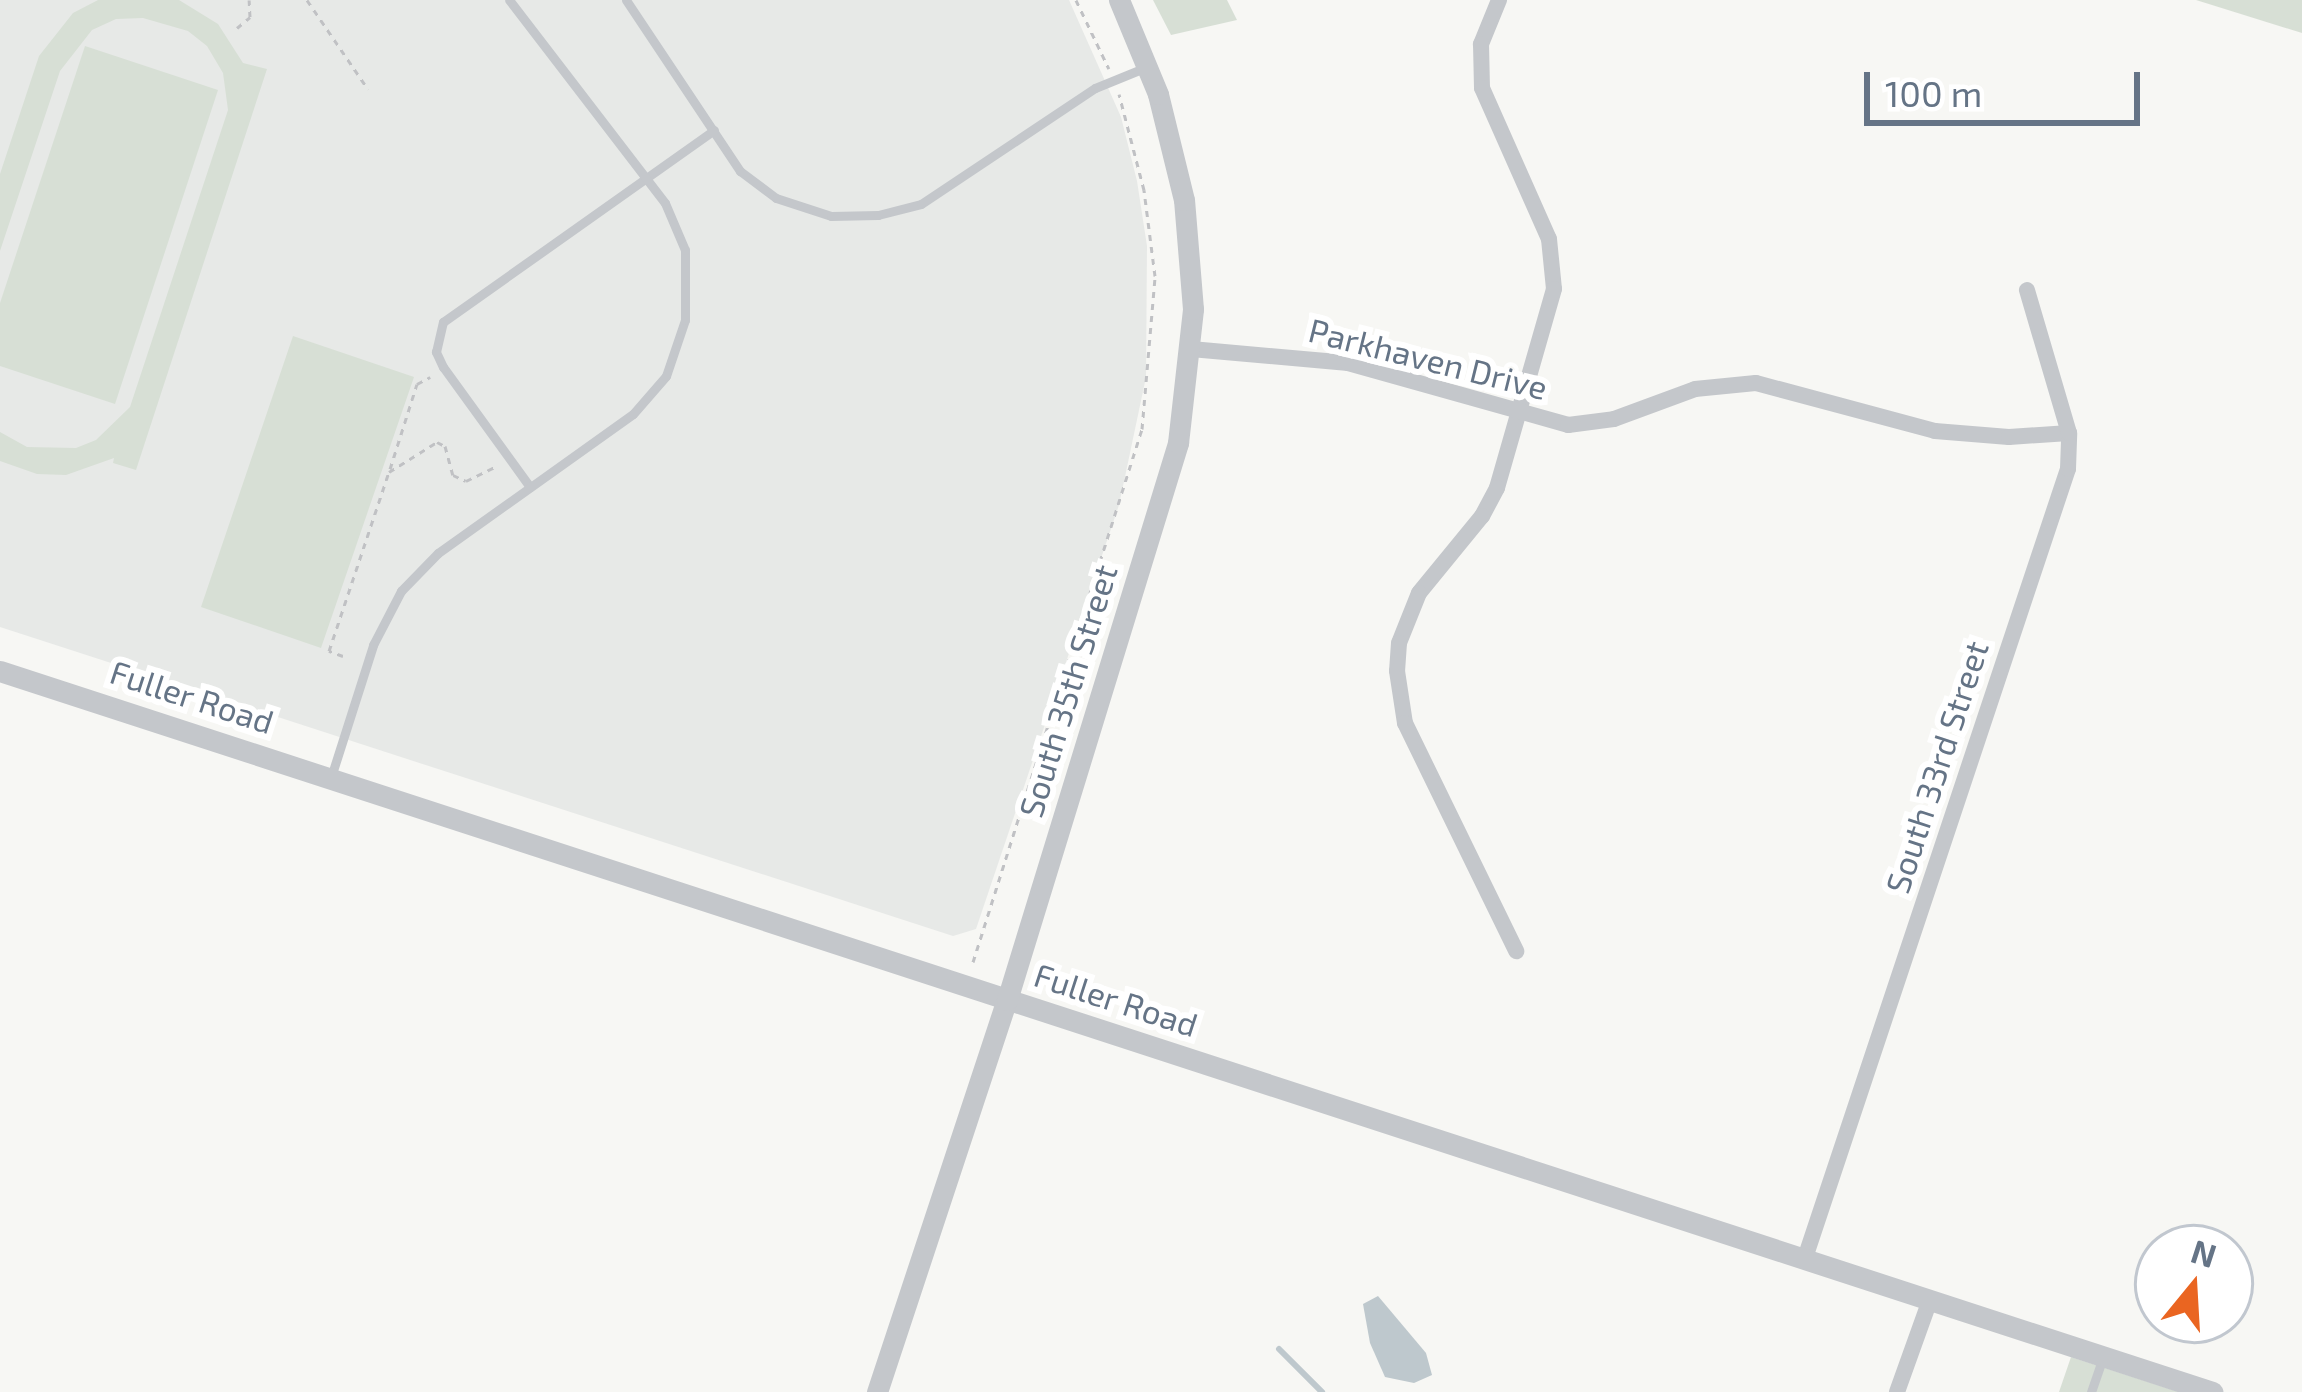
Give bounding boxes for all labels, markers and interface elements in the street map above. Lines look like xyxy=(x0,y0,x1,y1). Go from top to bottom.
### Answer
scale bar xyxy=(1870,48,2146,122)
text: 100 m xyxy=(1885,71,1982,114)
street label: Parkhaven Drive xyxy=(1305,310,1551,408)
street label: South 35th Street xyxy=(1011,560,1125,822)
street label: South 33rd Street xyxy=(1878,636,1996,898)
street label: Fuller Road xyxy=(105,652,279,742)
street label: Fuller Road xyxy=(1029,955,1203,1045)
north arrow xyxy=(2134,1224,2254,1344)
text: N xyxy=(2187,1230,2222,1275)

